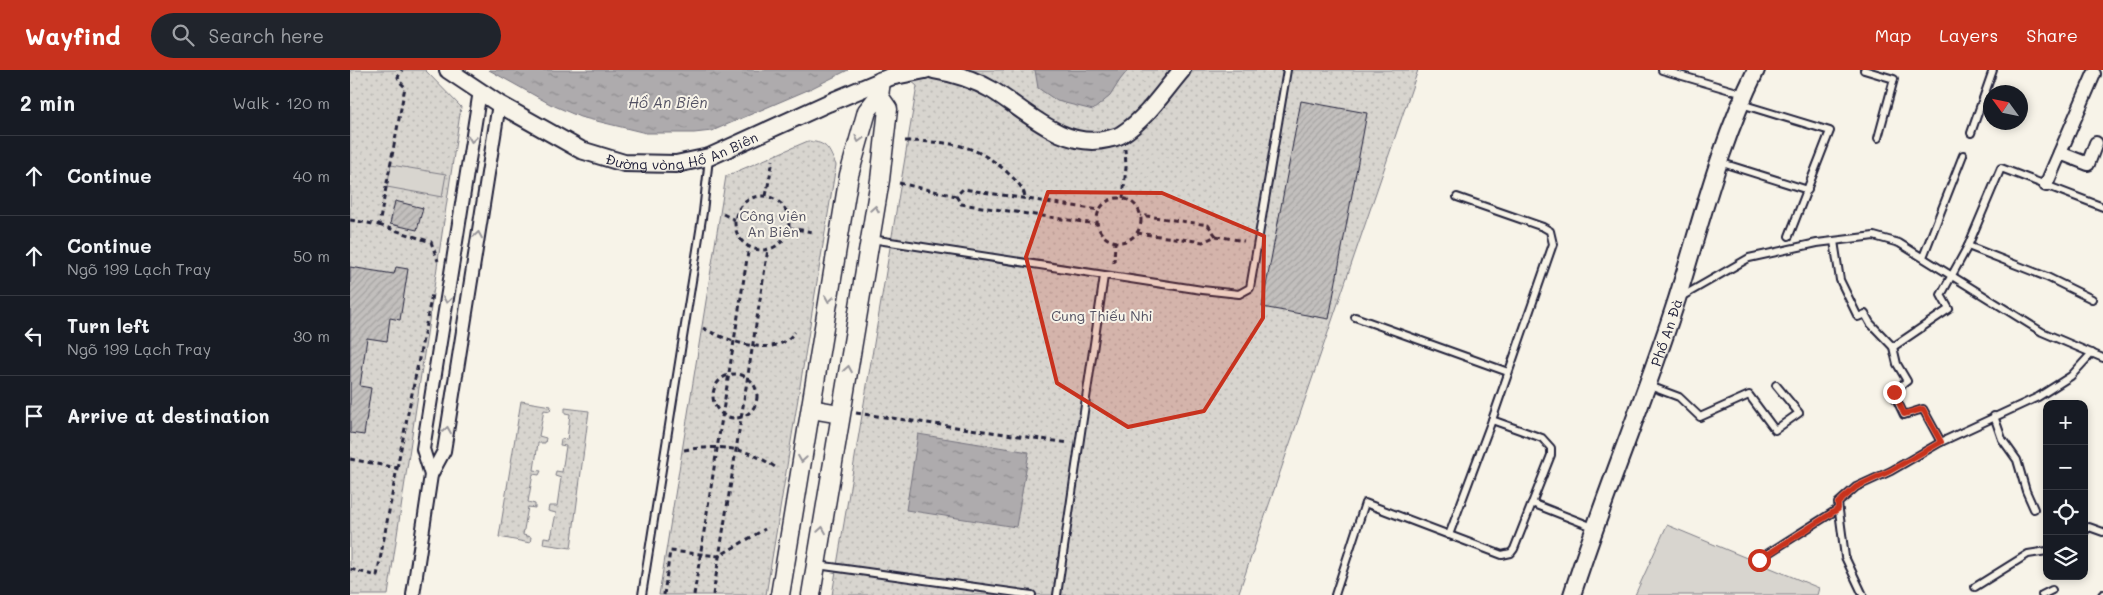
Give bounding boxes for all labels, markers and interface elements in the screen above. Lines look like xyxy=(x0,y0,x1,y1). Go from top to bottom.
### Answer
search box xyxy=(151,13,501,58)
text: Wayfind xyxy=(25,20,121,51)
icon: search xyxy=(169,21,197,49)
text: Search here xyxy=(209,23,324,48)
text: Map xyxy=(1875,23,1911,47)
text: Layers xyxy=(1939,23,1998,47)
text: Share xyxy=(2026,23,2078,47)
north arrow xyxy=(1983,85,2028,130)
text: 2 min xyxy=(20,89,75,116)
text: Walk · 120 m xyxy=(232,92,330,113)
water label: Hồ An Biên xyxy=(628,92,708,112)
street label: Đường vòng Hồ An Biên xyxy=(603,127,761,173)
one-way arrow xyxy=(468,135,478,144)
one-way arrow xyxy=(854,135,865,144)
icon: ahead xyxy=(20,162,48,190)
text: Continue xyxy=(67,163,152,188)
text: 40 m xyxy=(293,165,330,186)
one-way arrow xyxy=(869,205,879,213)
park label: Công viên An Biên xyxy=(740,206,806,241)
one-way arrow xyxy=(472,230,483,238)
text: Continue xyxy=(67,233,152,258)
icon: ahead xyxy=(20,242,48,270)
text: 50 m xyxy=(293,245,330,266)
text: Ngõ 199 Lạch Tray xyxy=(67,258,211,279)
one-way arrow xyxy=(442,295,452,304)
one-way arrow xyxy=(824,295,834,303)
street label: Phố An Đà xyxy=(1645,296,1686,369)
park label: Cung Thiếu Nhi xyxy=(1051,306,1153,325)
text: Turn left xyxy=(67,313,150,338)
icon: left xyxy=(20,322,48,350)
text: 30 m xyxy=(293,325,330,346)
text: Ngõ 199 Lạch Tray xyxy=(67,338,211,359)
one-way arrow xyxy=(842,365,852,373)
route end xyxy=(1883,381,1906,404)
map controls xyxy=(2043,400,2088,580)
button: + xyxy=(2043,400,2088,445)
icon: arrive xyxy=(20,402,48,430)
text: Arrive at destination xyxy=(67,403,270,428)
one-way arrow xyxy=(441,425,452,433)
button: − xyxy=(2043,445,2088,490)
one-way arrow xyxy=(798,455,808,464)
button: locate xyxy=(2043,490,2088,535)
one-way arrow xyxy=(816,525,826,534)
button: layers xyxy=(2043,535,2088,580)
route start xyxy=(1748,549,1771,572)

